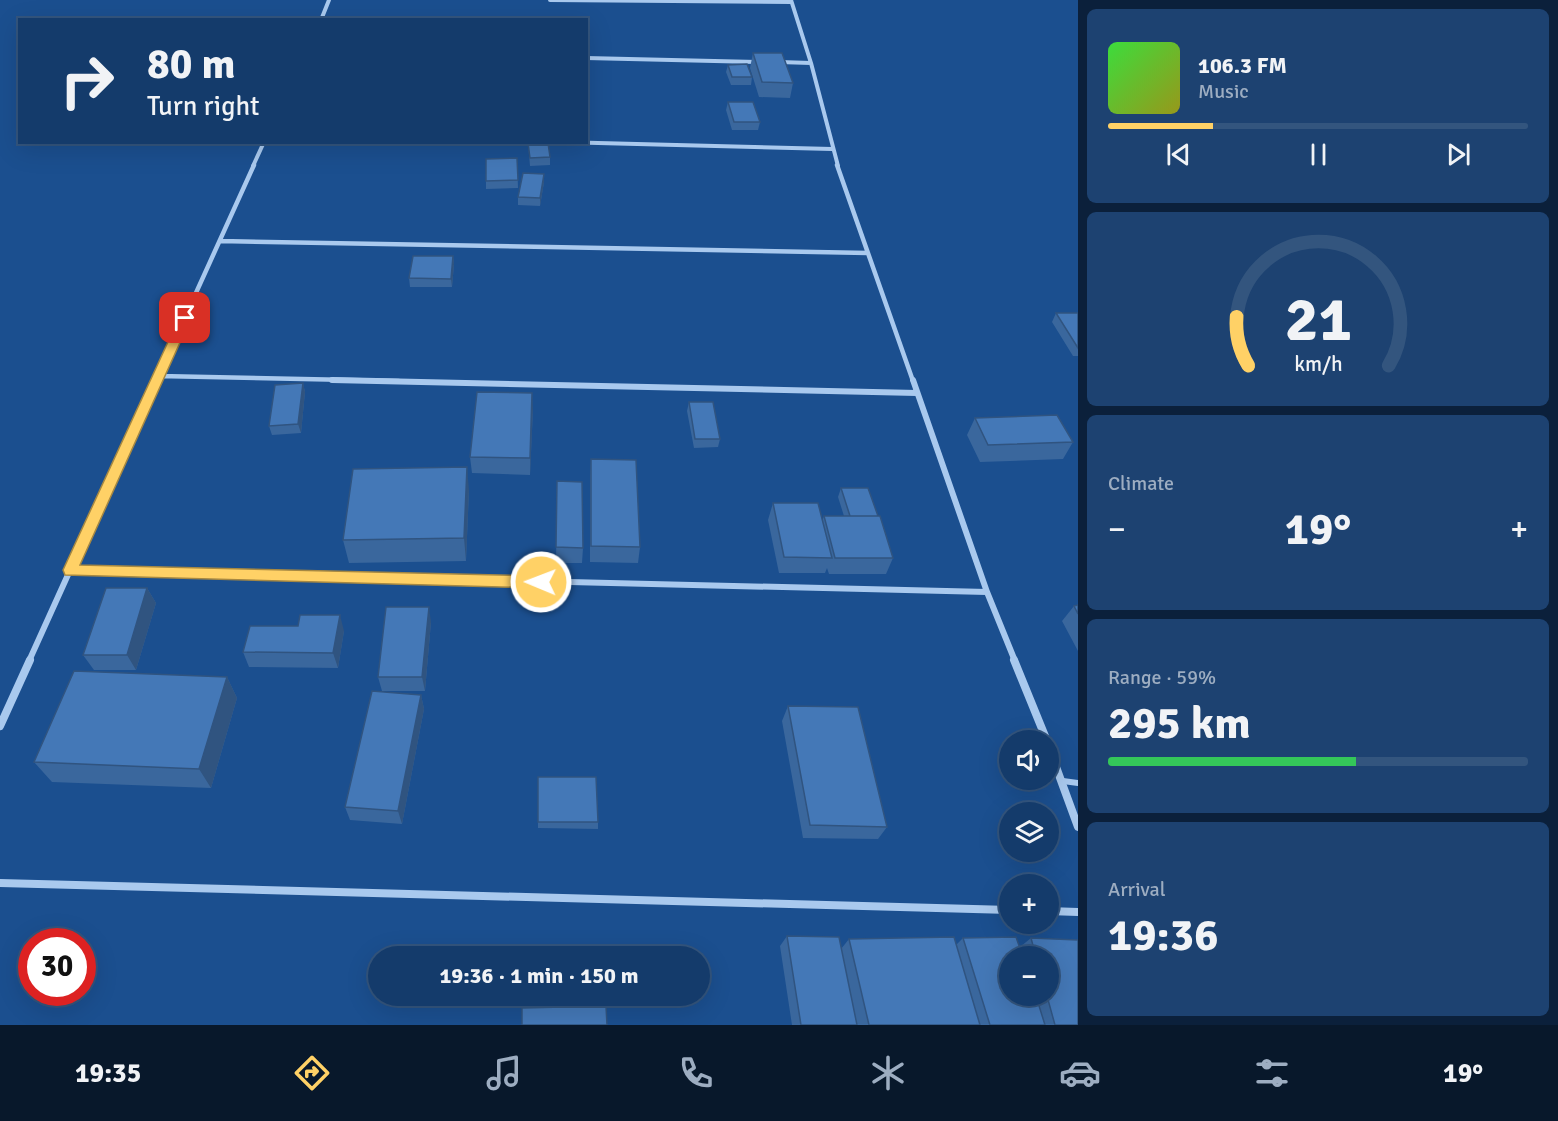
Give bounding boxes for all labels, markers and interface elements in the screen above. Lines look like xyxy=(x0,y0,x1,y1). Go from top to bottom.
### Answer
text: 80 m xyxy=(147,39,236,90)
icon: right xyxy=(48,42,126,120)
text: 106.3 FM xyxy=(1198,52,1287,79)
text: Music xyxy=(1198,79,1249,104)
text: Turn right xyxy=(147,90,260,123)
icon: previous xyxy=(1162,138,1195,171)
icon: pause xyxy=(1302,138,1335,171)
icon: next xyxy=(1442,138,1475,171)
text: 21 xyxy=(1284,281,1352,358)
pin xyxy=(159,292,210,343)
icon: arrive xyxy=(168,301,201,334)
text: km/h xyxy=(1294,352,1342,378)
text: Climate xyxy=(1108,471,1174,496)
text: 19° xyxy=(1285,502,1351,557)
text: − xyxy=(1108,509,1126,550)
text: + xyxy=(1510,509,1528,550)
position arrow xyxy=(509,550,573,614)
text: Range · 59% xyxy=(1108,665,1216,690)
text: 295 km xyxy=(1108,696,1251,751)
map controls xyxy=(999,730,1059,1006)
button: sound xyxy=(999,730,1059,790)
button: layers xyxy=(999,802,1059,862)
button: + xyxy=(999,874,1059,934)
text: Arrival xyxy=(1108,877,1166,902)
text: 19:36 xyxy=(1108,908,1218,963)
speed limit sign: 30 xyxy=(18,928,96,1006)
button: − xyxy=(999,946,1059,1006)
text: 19:36 · 1 min · 150 m xyxy=(439,962,639,989)
icon: directions xyxy=(291,1052,333,1094)
icon: music xyxy=(483,1052,525,1094)
icon: phone xyxy=(675,1052,717,1094)
icon: climate xyxy=(867,1052,909,1094)
icon: car xyxy=(1059,1052,1101,1094)
icon: filters xyxy=(1251,1052,1293,1094)
text: 19:35 xyxy=(75,1057,141,1090)
text: 19° xyxy=(1443,1057,1483,1090)

